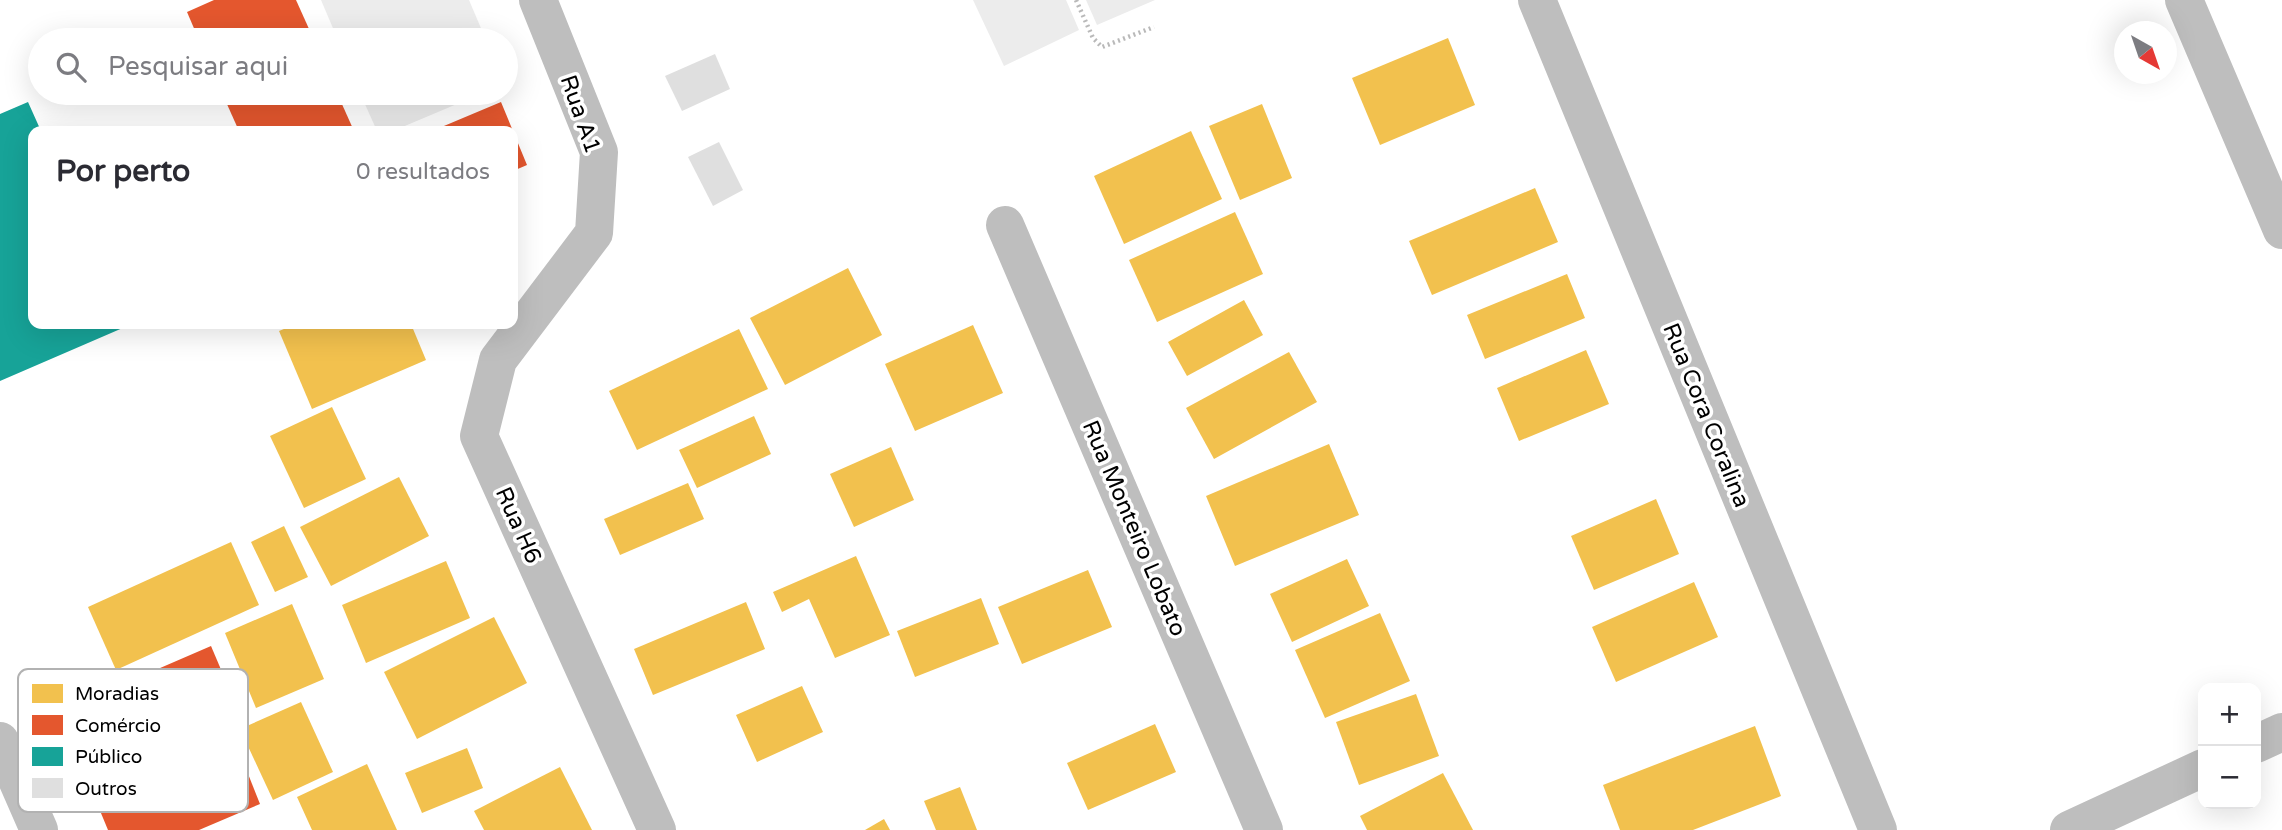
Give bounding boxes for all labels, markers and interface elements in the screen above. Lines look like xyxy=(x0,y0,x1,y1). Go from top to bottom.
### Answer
north arrow xyxy=(2114,21,2177,84)
search box xyxy=(28,28,518,105)
icon: search xyxy=(52,48,90,86)
text: Pesquisar aqui xyxy=(108,51,288,82)
street label: Rua A1 xyxy=(554,72,606,157)
text: Por perto xyxy=(56,153,190,190)
text: 0 resultados xyxy=(356,158,490,186)
street label: Rua Cora Coralina xyxy=(1656,319,1756,512)
street label: Rua Monteiro Lobato xyxy=(1076,416,1192,641)
street label: Rua H6 xyxy=(489,483,547,568)
legend xyxy=(18,669,248,812)
text: Moradias xyxy=(75,683,159,705)
map controls xyxy=(2198,683,2261,809)
button: + xyxy=(2198,683,2261,746)
text: Comércio xyxy=(75,715,161,737)
text: Público xyxy=(75,746,142,768)
button: − xyxy=(2198,746,2261,809)
text: Outros xyxy=(75,778,137,800)

